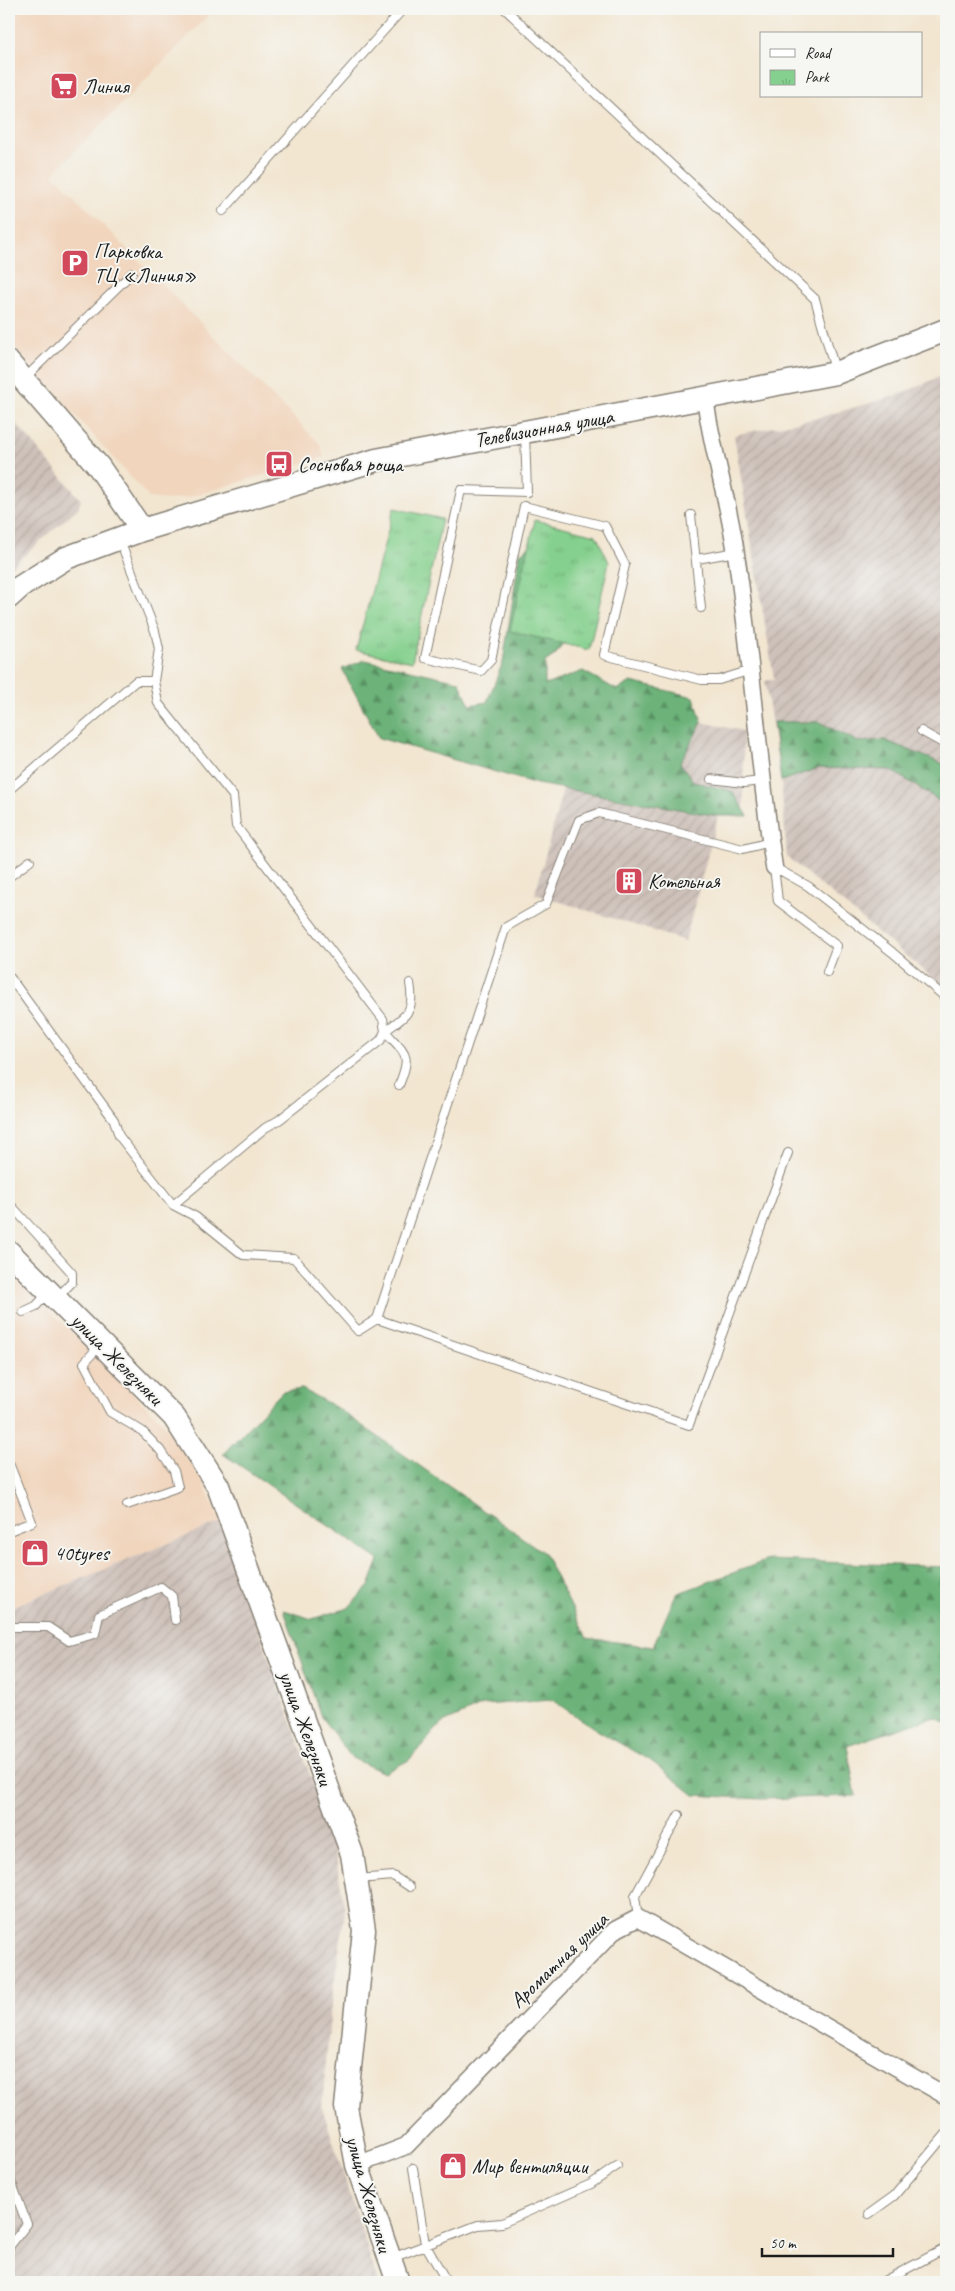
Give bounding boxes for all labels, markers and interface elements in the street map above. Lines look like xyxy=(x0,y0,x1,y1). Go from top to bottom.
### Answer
legend xyxy=(760,32,922,98)
text: Road xyxy=(805,44,832,63)
text: Park xyxy=(805,68,830,87)
supermarket icon: Линия xyxy=(49,71,79,101)
place label: Линия xyxy=(83,73,130,99)
place label: Парковка ТЦ «Линия» xyxy=(94,238,197,288)
parking icon: Парковка ТЦ «Линия» xyxy=(60,248,90,278)
street label: Телевизионная улица xyxy=(473,403,617,453)
bus stop icon: Сосновая роща xyxy=(264,449,294,479)
place label: Сосновая роща xyxy=(298,451,405,477)
building icon: Котельная xyxy=(614,866,644,896)
place label: Котельная xyxy=(648,868,721,894)
street label: улица Железняки xyxy=(63,1306,169,1412)
shop icon: 40tyres xyxy=(20,1538,50,1568)
place label: 40tyres xyxy=(54,1540,110,1566)
street label: улица Железняки xyxy=(272,1665,339,1790)
street label: Ароматная улица xyxy=(504,1905,615,2013)
street label: улица Железняки xyxy=(338,2131,398,2257)
shop icon: Мир вентиляции xyxy=(438,2151,468,2181)
place label: Мир вентиляции xyxy=(472,2153,590,2179)
scale bar xyxy=(762,2226,894,2258)
text: 50 m xyxy=(770,2234,797,2253)

